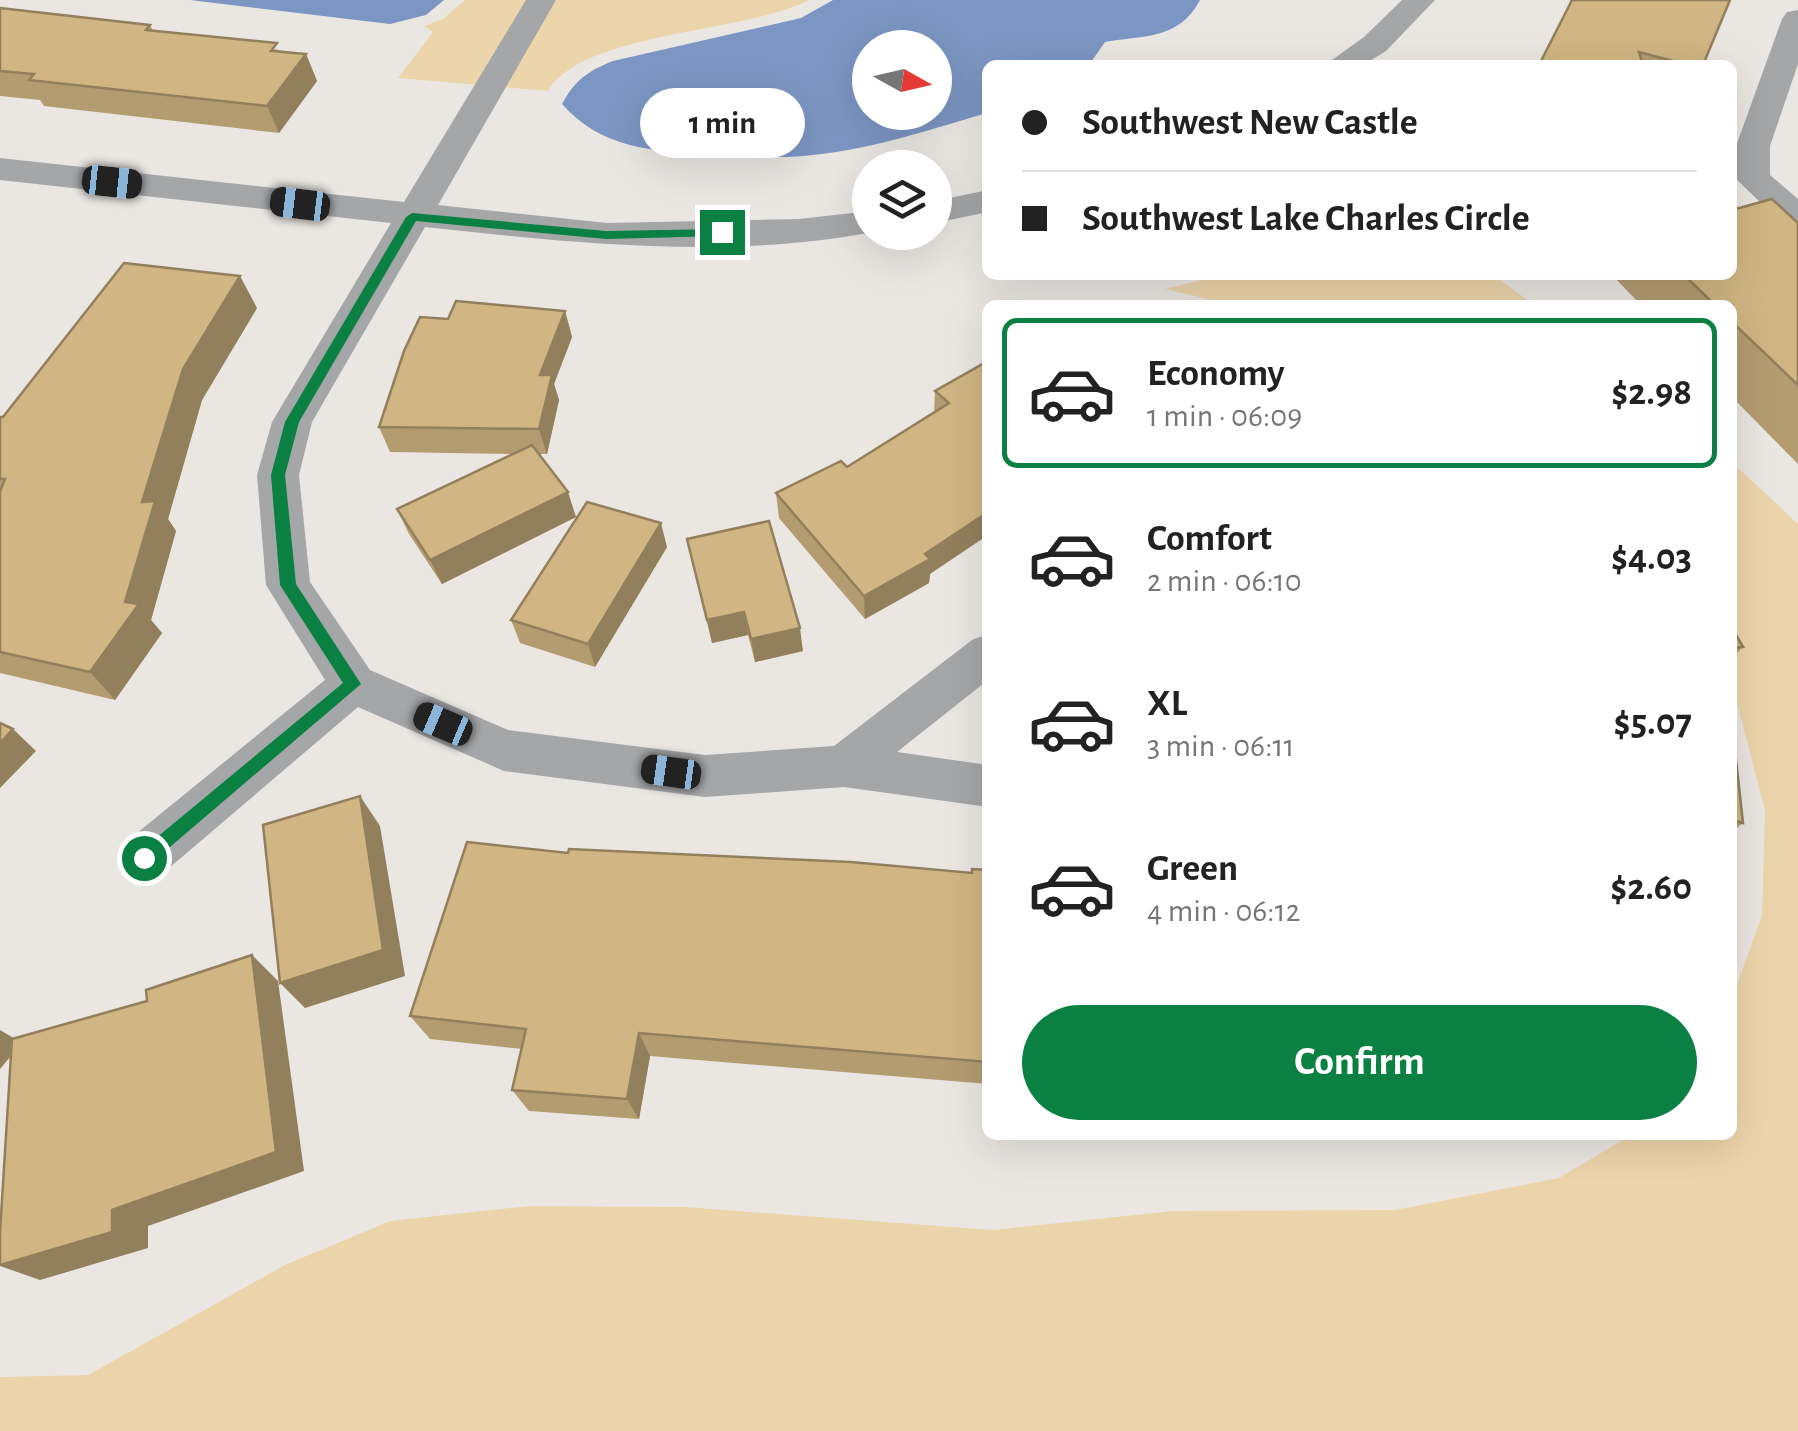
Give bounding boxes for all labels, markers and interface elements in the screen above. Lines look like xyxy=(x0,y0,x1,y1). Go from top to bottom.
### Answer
north arrow xyxy=(852,30,952,130)
map controls xyxy=(852,30,952,250)
callout: 1 min xyxy=(640,87,804,157)
text: Southwest New Castle xyxy=(1082,104,1418,142)
text: 1 min xyxy=(689,107,756,139)
button: layers xyxy=(852,150,952,250)
car xyxy=(81,164,143,200)
car xyxy=(268,185,332,223)
text: Southwest Lake Charles Circle xyxy=(1082,200,1530,238)
route end xyxy=(700,210,745,255)
icon: car xyxy=(1027,348,1117,438)
text: Economy xyxy=(1147,355,1285,393)
text: $2.98 xyxy=(1611,374,1692,412)
text: 1 min · 06:09 xyxy=(1147,400,1302,432)
icon: car xyxy=(1027,513,1117,603)
text: Comfort xyxy=(1147,520,1272,558)
text: $4.03 xyxy=(1611,539,1692,577)
text: 2 min · 06:10 xyxy=(1147,565,1302,597)
icon: car xyxy=(1027,678,1117,768)
text: XL xyxy=(1147,685,1187,723)
car xyxy=(410,698,476,750)
text: $5.07 xyxy=(1614,704,1692,742)
text: 3 min · 06:11 xyxy=(1147,730,1295,762)
car xyxy=(639,753,703,791)
route start xyxy=(122,836,167,881)
icon: car xyxy=(1027,843,1117,933)
text: Green xyxy=(1147,850,1238,888)
text: $2.60 xyxy=(1610,869,1692,907)
text: 4 min · 06:12 xyxy=(1147,895,1300,927)
button: Confirm xyxy=(1022,1005,1697,1120)

